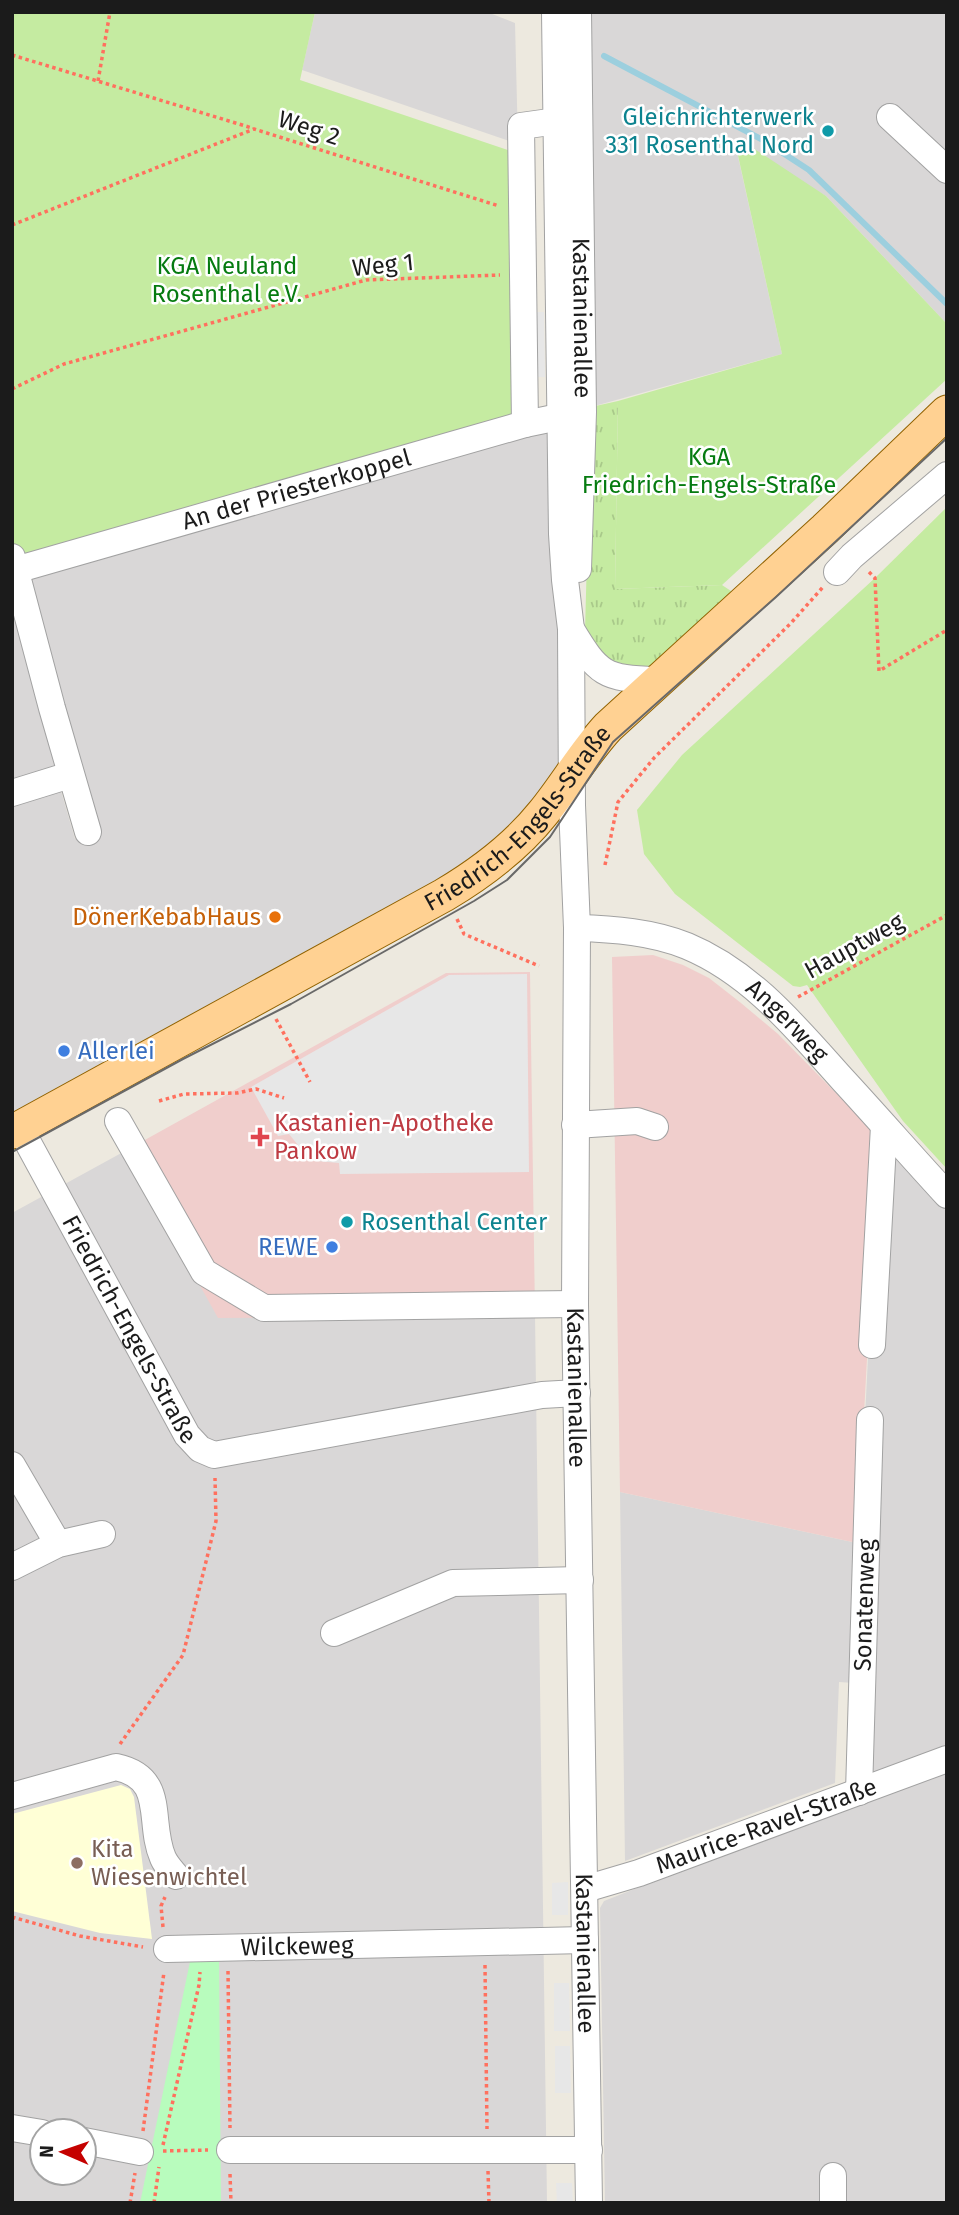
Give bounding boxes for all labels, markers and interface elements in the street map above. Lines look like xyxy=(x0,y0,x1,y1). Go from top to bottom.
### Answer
place label: Gleichrichterwerk 331 Rosenthal Nord xyxy=(605,103,815,159)
street label: Weg 2 xyxy=(275,105,343,151)
marker: Gleichrichterwerk 331 Rosenthal Nord xyxy=(820,123,836,139)
street label: Kastanienallee xyxy=(567,238,597,398)
street label: Weg 1 xyxy=(351,248,415,282)
park label: KGA Neuland Rosenthal e.V. xyxy=(152,252,302,308)
street label: An der Priesterkoppel xyxy=(179,443,414,536)
park label: KGA Friedrich-Engels-Straße xyxy=(582,443,836,499)
street label: Friedrich-Engels-Straße xyxy=(420,720,617,917)
place label: DönerKebabHaus xyxy=(72,903,261,931)
street label: Hauptweg xyxy=(800,907,909,985)
marker: DönerKebabHaus xyxy=(267,909,283,925)
street label: Angerweg xyxy=(740,973,835,1068)
place label: Allerlei xyxy=(78,1037,155,1065)
marker: Allerlei xyxy=(56,1043,72,1059)
place label: Kastanien-Apotheke Pankow xyxy=(274,1109,494,1165)
marker: Kastanien-Apotheke Pankow xyxy=(252,1129,268,1145)
place label: Rosenthal Center xyxy=(361,1208,548,1236)
street label: Friedrich-Engels-Straße xyxy=(56,1210,202,1450)
marker: Rosenthal Center xyxy=(339,1214,355,1230)
place label: REWE xyxy=(258,1233,318,1261)
marker: REWE xyxy=(324,1239,340,1255)
street label: Kastanienallee xyxy=(561,1307,592,1468)
street label: Sonatenweg xyxy=(849,1538,880,1672)
street label: Maurice-Ravel-Straße xyxy=(652,1772,881,1880)
place label: Kita Wiesenwichtel xyxy=(91,1835,247,1891)
marker: Kita Wiesenwichtel xyxy=(69,1855,85,1871)
street label: Kastanienallee xyxy=(570,1873,600,2034)
street label: Wilckeweg xyxy=(240,1931,354,1961)
north arrow xyxy=(28,2117,98,2187)
text: N xyxy=(35,2145,58,2158)

